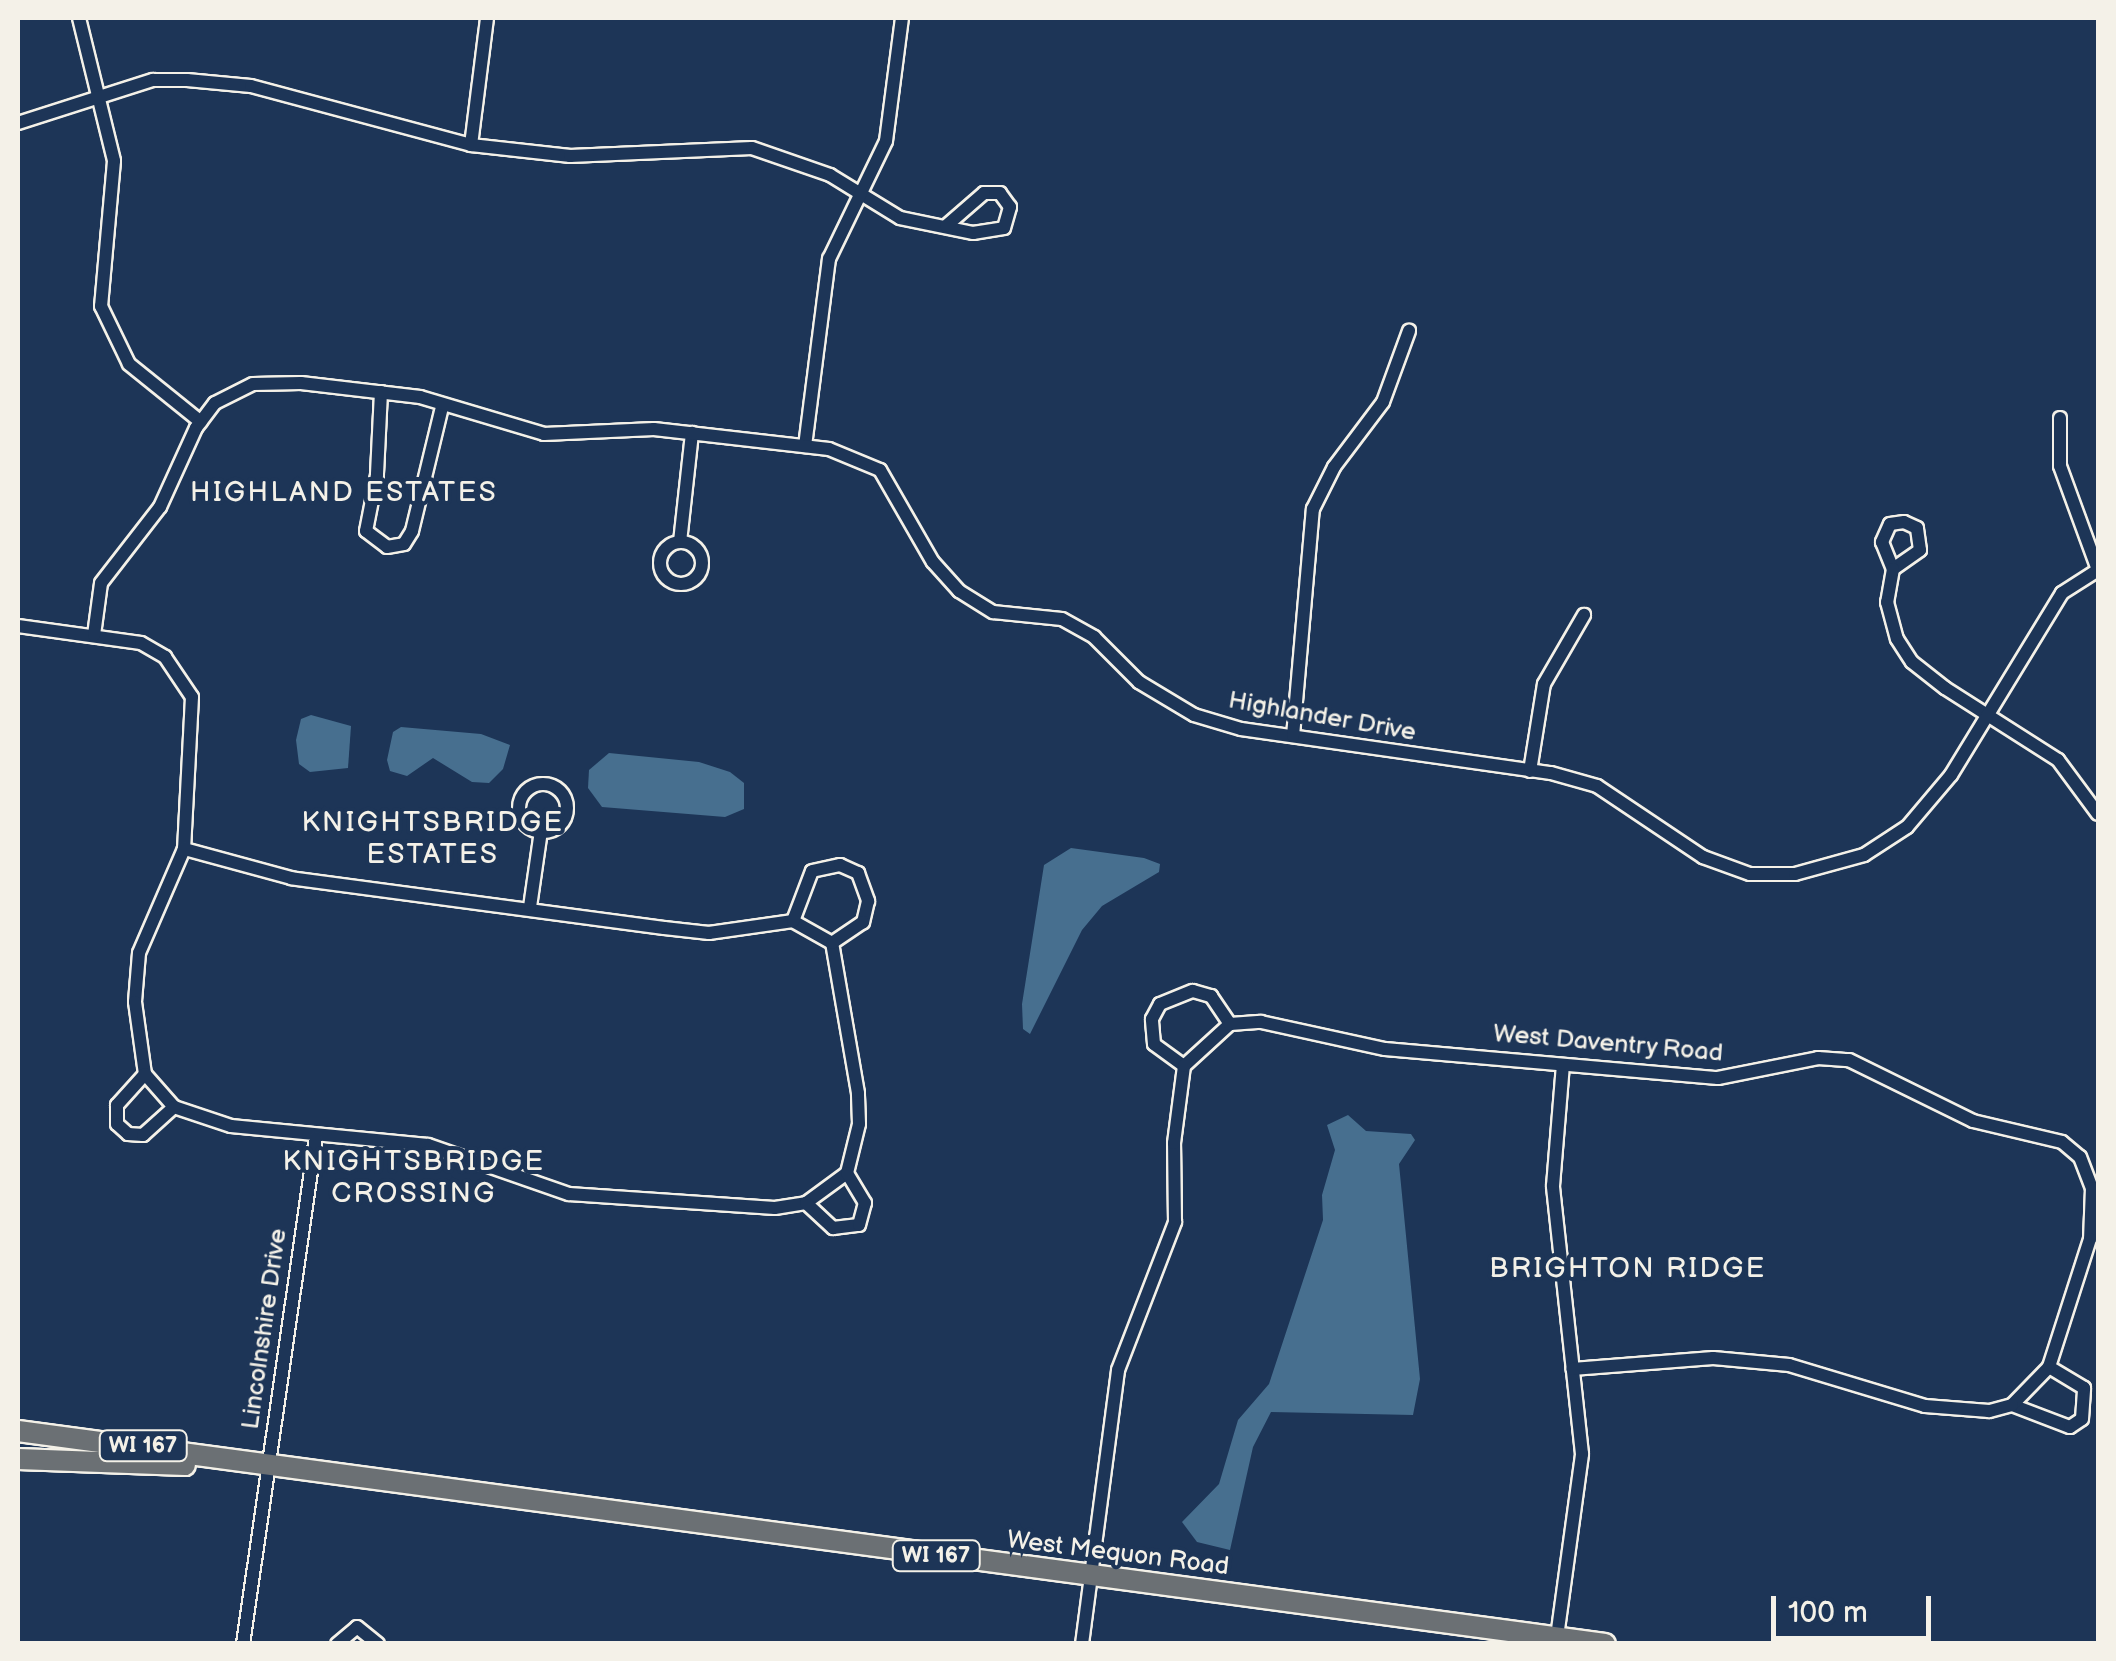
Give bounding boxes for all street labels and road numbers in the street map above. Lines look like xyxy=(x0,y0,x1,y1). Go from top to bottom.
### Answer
street label: Highlander Drive xyxy=(1226,686,1418,748)
street label: West Daventry Road xyxy=(1491,1019,1725,1069)
street label: Lincolnshire Drive xyxy=(236,1227,294,1431)
road number: WI 167 xyxy=(98,1429,188,1463)
street label: West Mequon Road xyxy=(1005,1525,1231,1583)
road number: WI 167 xyxy=(891,1539,981,1573)

